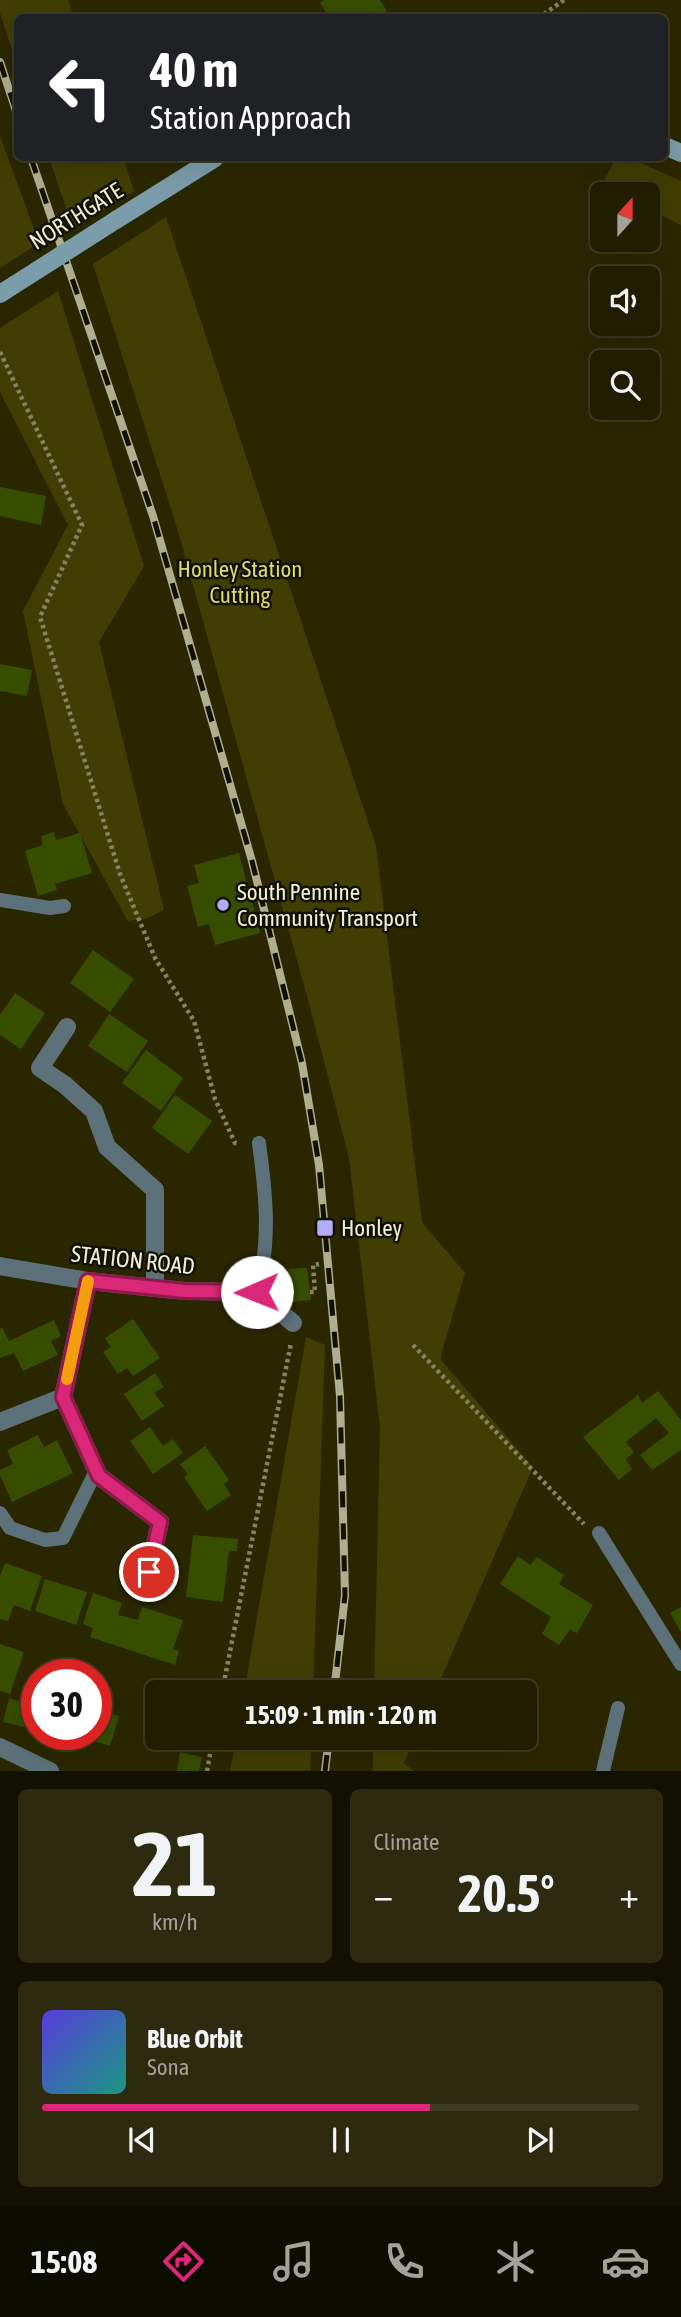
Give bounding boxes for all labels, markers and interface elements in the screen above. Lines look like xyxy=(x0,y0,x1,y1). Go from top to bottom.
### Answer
text: 40 m xyxy=(150,41,238,97)
icon: left xyxy=(35,42,126,133)
text: Station Approach xyxy=(150,99,352,136)
street label: NORTHGATE xyxy=(25,177,127,255)
north arrow xyxy=(590,182,660,252)
map controls xyxy=(590,182,660,420)
button: sound xyxy=(590,266,660,336)
button: search xyxy=(590,350,660,420)
park label: Honley Station Cutting xyxy=(178,556,302,608)
place label: South Pennine Community Transport xyxy=(237,879,418,931)
marker: South Pennine Community Transport xyxy=(215,897,231,913)
place label: Honley xyxy=(341,1215,402,1241)
marker: Honley xyxy=(315,1218,335,1238)
street label: STATION ROAD xyxy=(70,1241,196,1279)
position arrow xyxy=(220,1255,294,1329)
pin xyxy=(119,1542,179,1602)
icon: arrive xyxy=(130,1553,168,1591)
speed limit sign: 30 xyxy=(21,1659,112,1750)
text: 15:09 · 1 min · 120 m xyxy=(245,1700,437,1730)
text: 21 xyxy=(132,1811,218,1915)
text: Climate xyxy=(374,1829,439,1855)
text: 20.5° xyxy=(458,1863,555,1923)
text: − xyxy=(374,1873,393,1916)
text: + xyxy=(619,1873,639,1916)
text: km/h xyxy=(152,1909,198,1935)
text: Blue Orbit xyxy=(147,2024,243,2054)
text: Sona xyxy=(147,2054,189,2080)
icon: previous xyxy=(123,2121,161,2159)
icon: pause xyxy=(322,2121,360,2159)
icon: next xyxy=(521,2121,559,2159)
icon: directions xyxy=(159,2237,208,2286)
icon: music xyxy=(269,2237,318,2286)
icon: phone xyxy=(380,2237,429,2286)
icon: climate xyxy=(491,2237,540,2286)
icon: car xyxy=(601,2237,650,2286)
text: 15:08 xyxy=(31,2243,97,2280)

